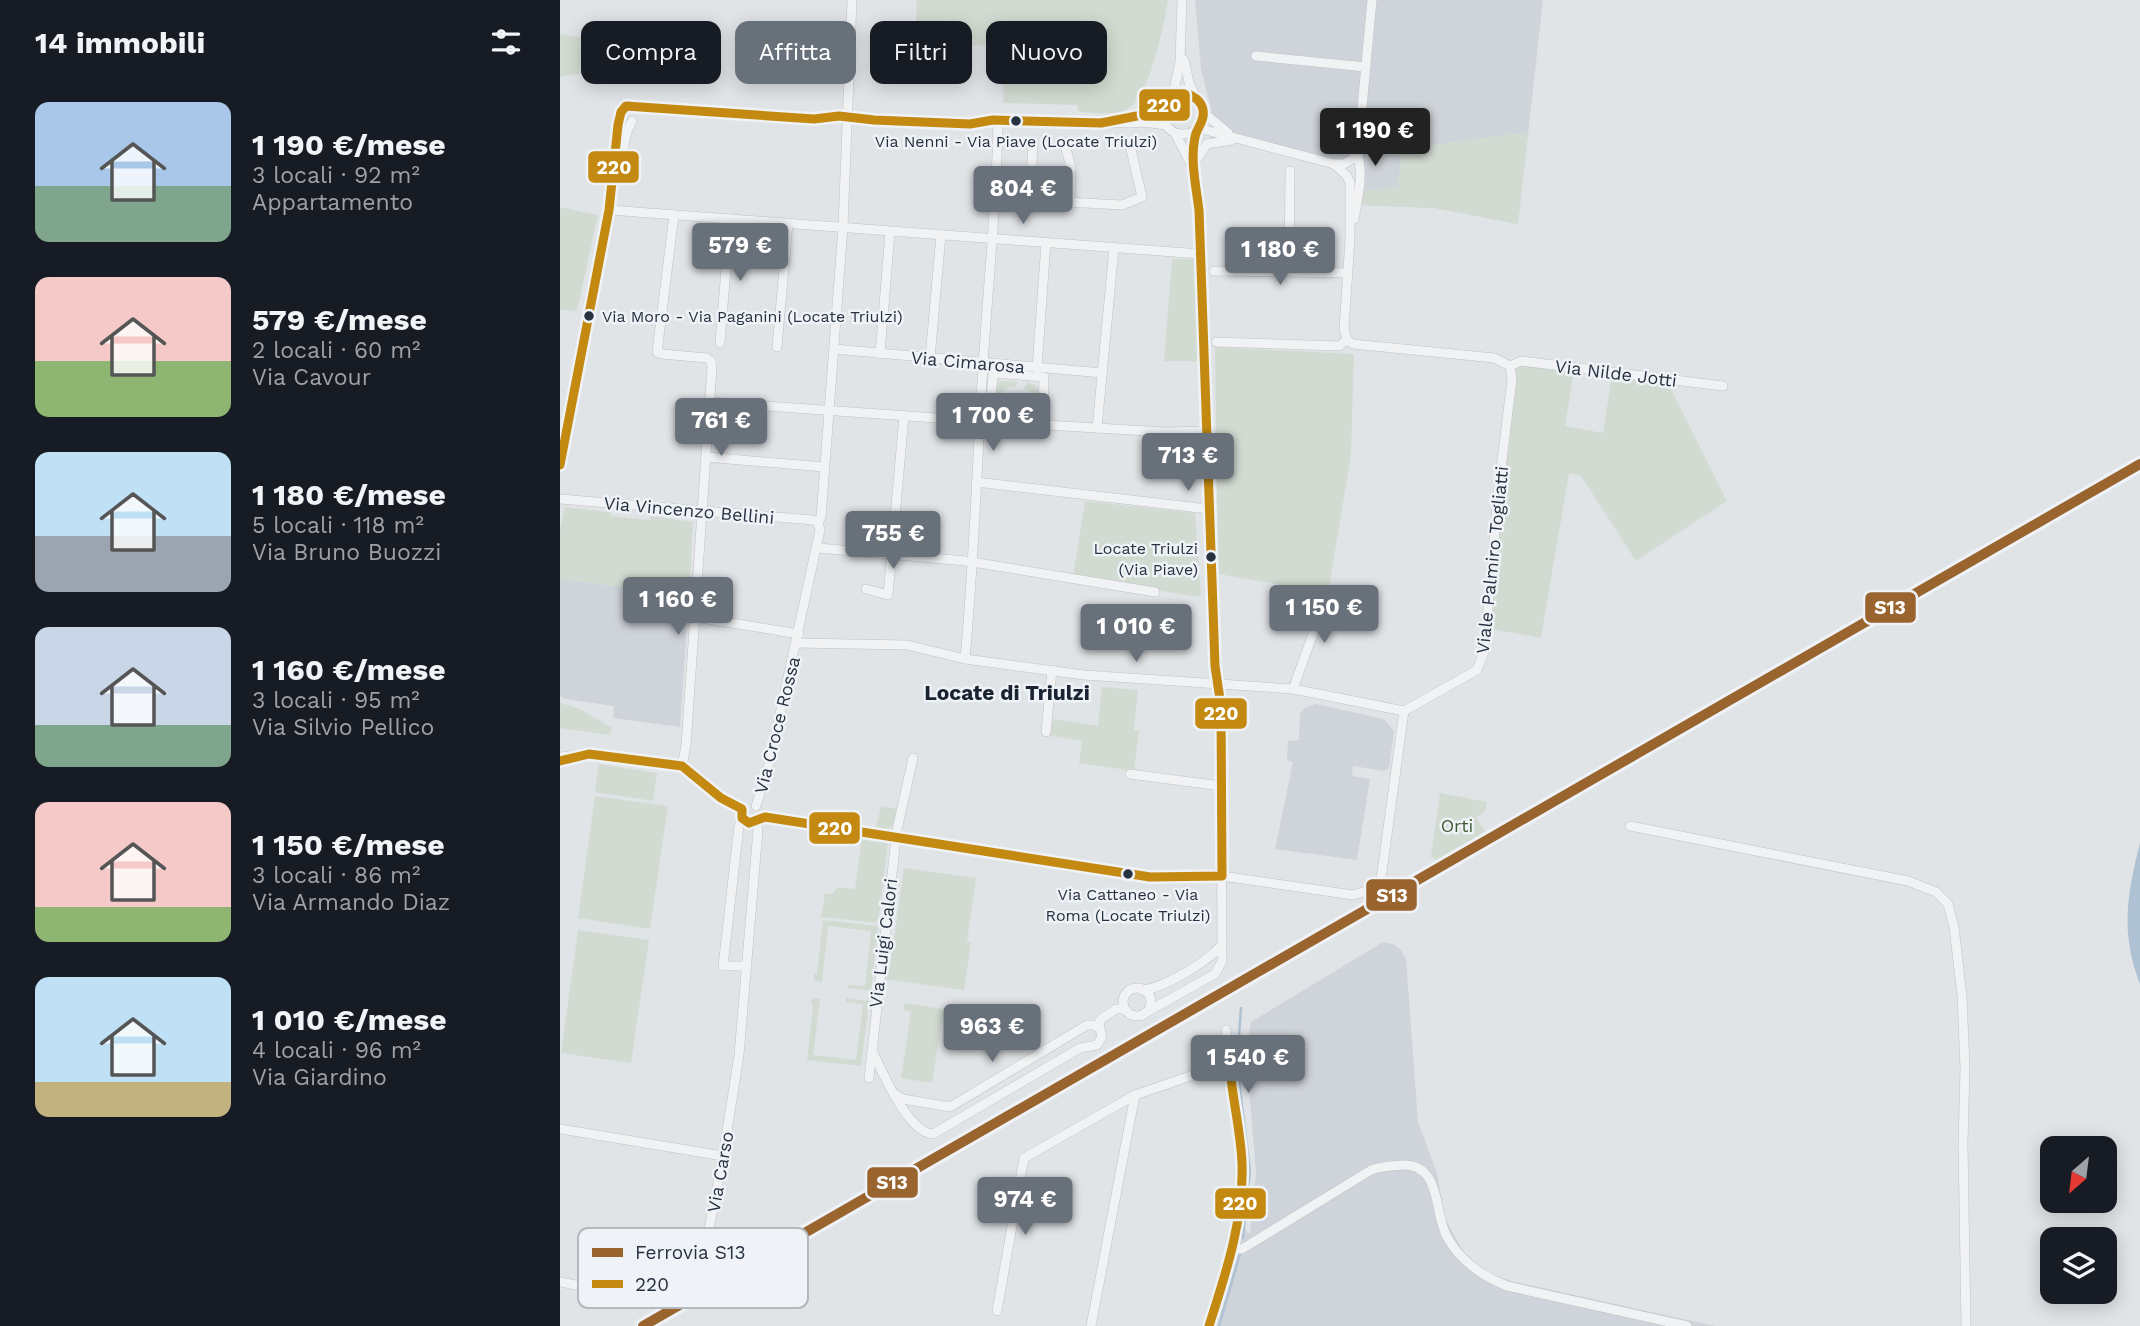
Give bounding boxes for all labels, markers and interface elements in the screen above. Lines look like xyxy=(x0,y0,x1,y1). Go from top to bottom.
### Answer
chip: Compra xyxy=(581,21,721,84)
chip: Affitta xyxy=(735,21,856,84)
chip: Filtri xyxy=(870,21,972,84)
chip: Nuovo xyxy=(986,21,1107,84)
icon: filters xyxy=(487,23,525,61)
text: 14 immobili xyxy=(35,25,205,60)
line badge: 220 xyxy=(1138,88,1191,122)
text: 220 xyxy=(1147,94,1181,117)
pin: 1 190 € xyxy=(1310,108,1440,168)
marker: Via Nenni - Via Piave (Locate Triulzi) xyxy=(1009,114,1023,128)
text: 1 190 € xyxy=(1336,117,1414,144)
text: 1 190 €/mese xyxy=(252,127,446,162)
icon: home xyxy=(91,130,175,214)
place label: Via Nenni - Via Piave (Locate Triulzi) xyxy=(875,132,1157,151)
line badge: 220 xyxy=(587,150,640,184)
text: 220 xyxy=(597,156,631,179)
text: 3 locali · 92 m² xyxy=(252,162,420,189)
pin: 804 € xyxy=(974,166,1072,226)
text: 804 € xyxy=(990,175,1056,202)
text: Appartamento xyxy=(252,189,413,216)
pin: 579 € xyxy=(691,224,789,283)
pin: 1 180 € xyxy=(1215,228,1345,287)
text: 579 € xyxy=(708,232,772,259)
text: 1 180 € xyxy=(1241,236,1319,263)
text: 579 €/mese xyxy=(252,302,427,337)
icon: home xyxy=(91,305,175,389)
place label: Via Moro - Via Paganini (Locate Triulzi) xyxy=(602,307,903,326)
marker: Via Moro - Via Paganini (Locate Triulzi) xyxy=(582,309,596,323)
text: 2 locali · 60 m² xyxy=(252,337,420,364)
street label: Via Cimarosa xyxy=(910,347,1026,377)
street label: Via Nilde Jotti xyxy=(1554,355,1678,391)
text: Via Cavour xyxy=(252,364,371,391)
pin: 1 700 € xyxy=(928,393,1058,453)
pin: 761 € xyxy=(672,398,770,458)
text: 1 700 € xyxy=(952,402,1034,429)
text: 761 € xyxy=(691,407,751,434)
pin: 713 € xyxy=(1139,434,1237,493)
text: 713 € xyxy=(1158,442,1218,469)
street label: Viale Palmiro Togliatti xyxy=(1472,465,1512,655)
text: 1 180 €/mese xyxy=(252,477,446,512)
icon: home xyxy=(91,480,175,564)
street label: Via Vincenzo Bellini xyxy=(603,492,775,528)
text: 5 locali · 118 m² xyxy=(252,512,424,539)
pin: 755 € xyxy=(844,512,942,571)
text: 755 € xyxy=(861,520,925,547)
text: Via Bruno Buozzi xyxy=(252,539,441,566)
place label: Locate Triulzi (Via Piave) xyxy=(1094,539,1198,579)
marker: Locate Triulzi (Via Piave) xyxy=(1204,550,1218,564)
pin: 1 160 € xyxy=(613,578,743,637)
text: 1 160 € xyxy=(639,586,717,613)
pin: 1 150 € xyxy=(1259,586,1389,645)
line badge: S13 xyxy=(1864,591,1917,624)
text: 1 150 € xyxy=(1285,594,1363,621)
text: S13 xyxy=(1874,596,1906,619)
pin: 1 010 € xyxy=(1071,604,1201,664)
text: 1 010 € xyxy=(1097,613,1175,640)
text: 1 160 €/mese xyxy=(252,652,446,687)
street label: Via Croce Rossa xyxy=(750,654,804,796)
icon: home xyxy=(91,655,175,739)
district label: Locate di Triulzi xyxy=(924,680,1090,705)
text: 3 locali · 95 m² xyxy=(252,687,420,714)
line badge: 220 xyxy=(1194,697,1248,730)
text: 220 xyxy=(1204,702,1238,725)
text: Via Silvio Pellico xyxy=(252,714,434,741)
line badge: 220 xyxy=(808,811,861,845)
park label: Orti xyxy=(1441,815,1473,836)
text: 220 xyxy=(818,817,852,840)
text: 1 150 €/mese xyxy=(252,827,445,862)
icon: home xyxy=(91,830,175,914)
text: 3 locali · 86 m² xyxy=(252,862,420,889)
marker: Via Cattaneo - Via Roma (Locate Triulzi) xyxy=(1121,867,1135,881)
street label: Via Luigi Calori xyxy=(865,877,901,1009)
line badge: S13 xyxy=(1365,878,1418,912)
text: S13 xyxy=(1376,884,1408,907)
place label: Via Cattaneo - Via Roma (Locate Triulzi) xyxy=(1046,885,1210,925)
text: Via Armando Diaz xyxy=(252,889,450,916)
text: 1 010 €/mese xyxy=(252,1002,447,1037)
pin: 963 € xyxy=(943,1004,1041,1064)
icon: home xyxy=(91,1005,175,1089)
text: 963 € xyxy=(960,1013,1024,1040)
pin: 1 540 € xyxy=(1183,1036,1313,1095)
text: 4 locali · 96 m² xyxy=(252,1037,421,1064)
text: 1 540 € xyxy=(1207,1044,1289,1071)
text: Via Giardino xyxy=(252,1064,387,1091)
street label: Via Carso xyxy=(703,1130,737,1214)
north arrow xyxy=(2040,1136,2118,1213)
map controls xyxy=(2040,1136,2117,1304)
line badge: S13 xyxy=(866,1166,919,1199)
text: S13 xyxy=(876,1171,908,1194)
pin: 974 € xyxy=(976,1178,1074,1237)
text: 974 € xyxy=(993,1186,1057,1213)
line badge: 220 xyxy=(1214,1187,1267,1220)
text: 220 xyxy=(1223,1192,1257,1215)
button: layers xyxy=(2040,1227,2117,1304)
legend xyxy=(578,1228,808,1308)
text: Ferrovia S13 xyxy=(635,1241,746,1264)
text: 220 xyxy=(635,1273,669,1296)

